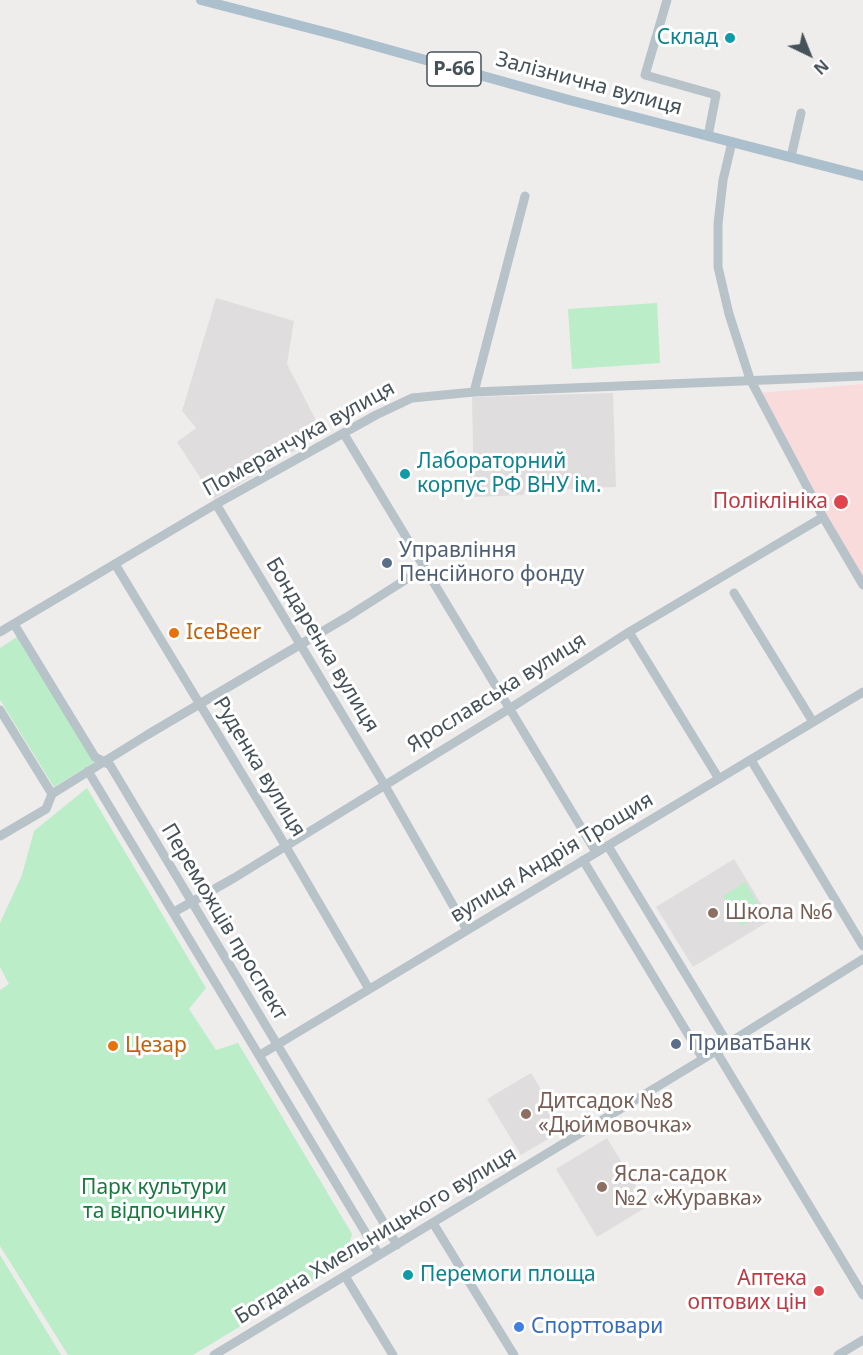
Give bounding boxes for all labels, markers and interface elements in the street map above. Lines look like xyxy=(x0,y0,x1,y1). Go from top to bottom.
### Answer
north arrow xyxy=(779,24,839,84)
place label: Склад xyxy=(657,25,718,51)
marker: Склад xyxy=(723,31,737,45)
street label: Залізнична вулиця xyxy=(493,47,685,121)
road number: Р-66 xyxy=(427,52,481,86)
text: N xyxy=(809,55,834,80)
street label: Померанчука вулиця xyxy=(199,376,399,502)
place label: Лабораторний корпус РФ ВНУ ім. xyxy=(417,449,602,499)
marker: Лабораторний корпус РФ ВНУ ім. xyxy=(398,467,412,481)
place label: Поліклініка xyxy=(713,489,828,515)
marker: Поліклініка xyxy=(832,493,850,511)
place label: Управління Пенсійного фонду xyxy=(399,538,584,588)
street label: Бондаренка вулиця xyxy=(260,553,384,737)
marker: Управління Пенсійного фонду xyxy=(380,556,394,570)
place label: IceBeer xyxy=(186,620,261,646)
marker: IceBeer xyxy=(167,626,181,640)
street label: Ярославська вулиця xyxy=(403,628,591,758)
street label: Руденка вулиця xyxy=(207,692,311,842)
street label: вулиця Андрія Трощия xyxy=(446,787,658,929)
street label: Переможців проспект xyxy=(155,819,293,1025)
place label: Школа №6 xyxy=(725,900,833,926)
marker: Школа №6 xyxy=(706,906,720,920)
place label: ПриватБанк xyxy=(688,1031,811,1057)
place label: Цезар xyxy=(125,1033,187,1059)
marker: ПриватБанк xyxy=(669,1037,683,1051)
marker: Цезар xyxy=(106,1039,120,1053)
place label: Дитсадок №8 «Дюймовочка» xyxy=(538,1089,692,1139)
marker: Дитсадок №8 «Дюймовочка» xyxy=(519,1107,533,1121)
street label: Богдана Хмельницького вулиця xyxy=(231,1142,521,1330)
place label: Ясла-садок №2 «Журавка» xyxy=(614,1162,762,1212)
park label: Парк культури та відпочинку xyxy=(81,1175,227,1225)
marker: Ясла-садок №2 «Журавка» xyxy=(595,1180,609,1194)
place label: Перемоги площа xyxy=(420,1262,596,1288)
place label: Аптека оптових цін xyxy=(688,1266,807,1316)
marker: Перемоги площа xyxy=(401,1268,415,1282)
marker: Аптека оптових цін xyxy=(812,1284,826,1298)
place label: Спорттовари xyxy=(531,1314,663,1340)
marker: Спорттовари xyxy=(512,1320,526,1334)

